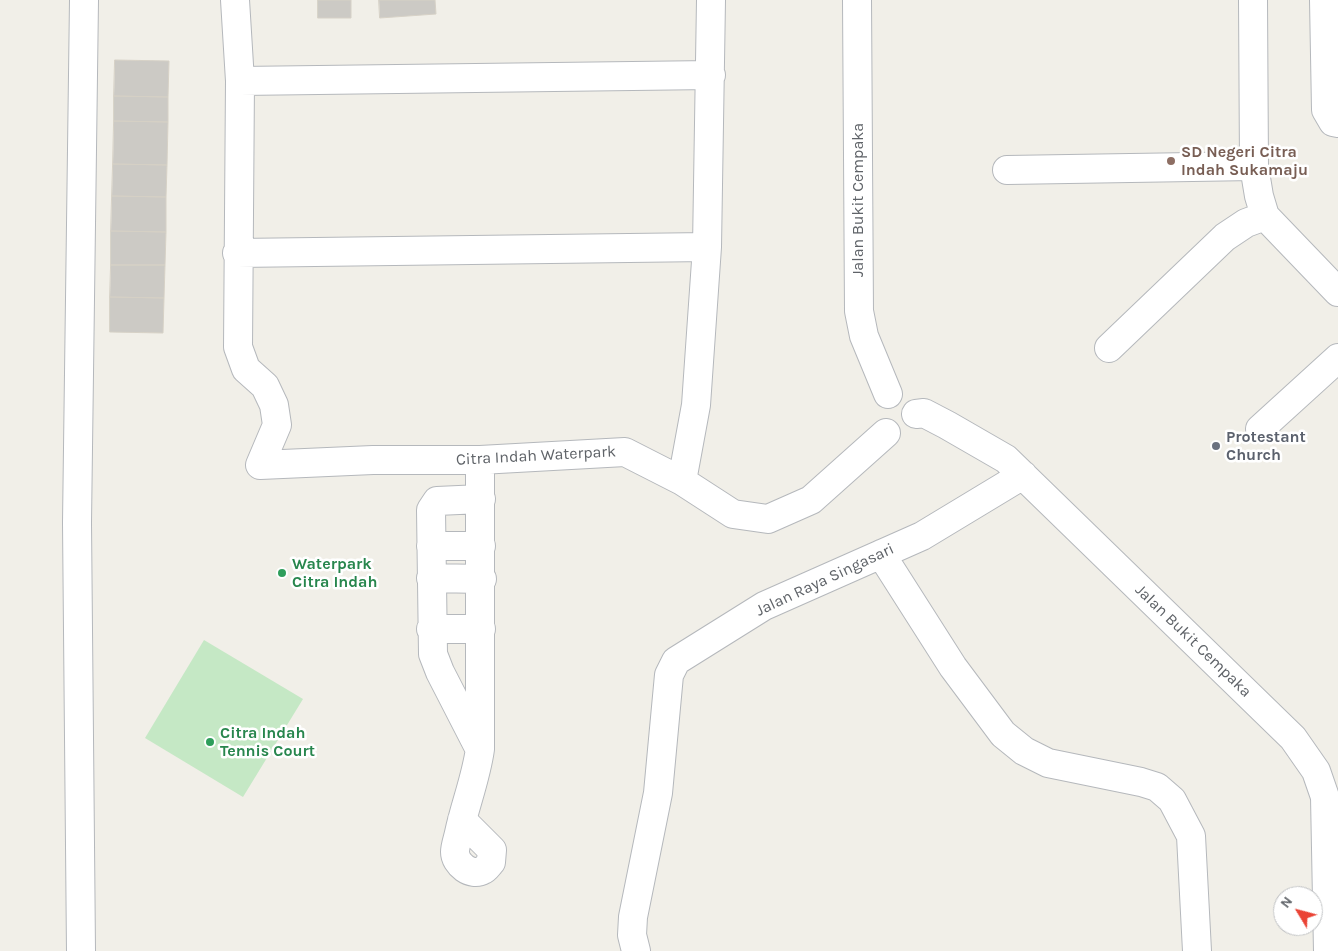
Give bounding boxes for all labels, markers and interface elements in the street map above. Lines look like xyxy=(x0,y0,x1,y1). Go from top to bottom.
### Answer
street label: Jalan Bukit Cempaka xyxy=(848,123,868,277)
place label: SD Negeri Citra Indah Sukamaju xyxy=(1181,142,1308,180)
marker: SD Negeri Citra Indah Sukamaju xyxy=(1165,155,1177,167)
place label: Protestant Church xyxy=(1226,427,1306,465)
marker: Protestant Church xyxy=(1210,440,1222,452)
street label: Citra Indah Waterpark xyxy=(455,442,617,470)
street label: Jalan Raya Singasari xyxy=(753,540,897,620)
place label: Waterpark Citra Indah xyxy=(292,554,377,592)
marker: Waterpark Citra Indah xyxy=(276,567,288,579)
street label: Jalan Bukit Cempaka xyxy=(1131,581,1255,701)
place label: Citra Indah Tennis Court xyxy=(220,723,315,761)
marker: Citra Indah Tennis Court xyxy=(204,736,216,748)
north arrow xyxy=(1273,886,1323,936)
text: N xyxy=(1277,893,1296,911)

